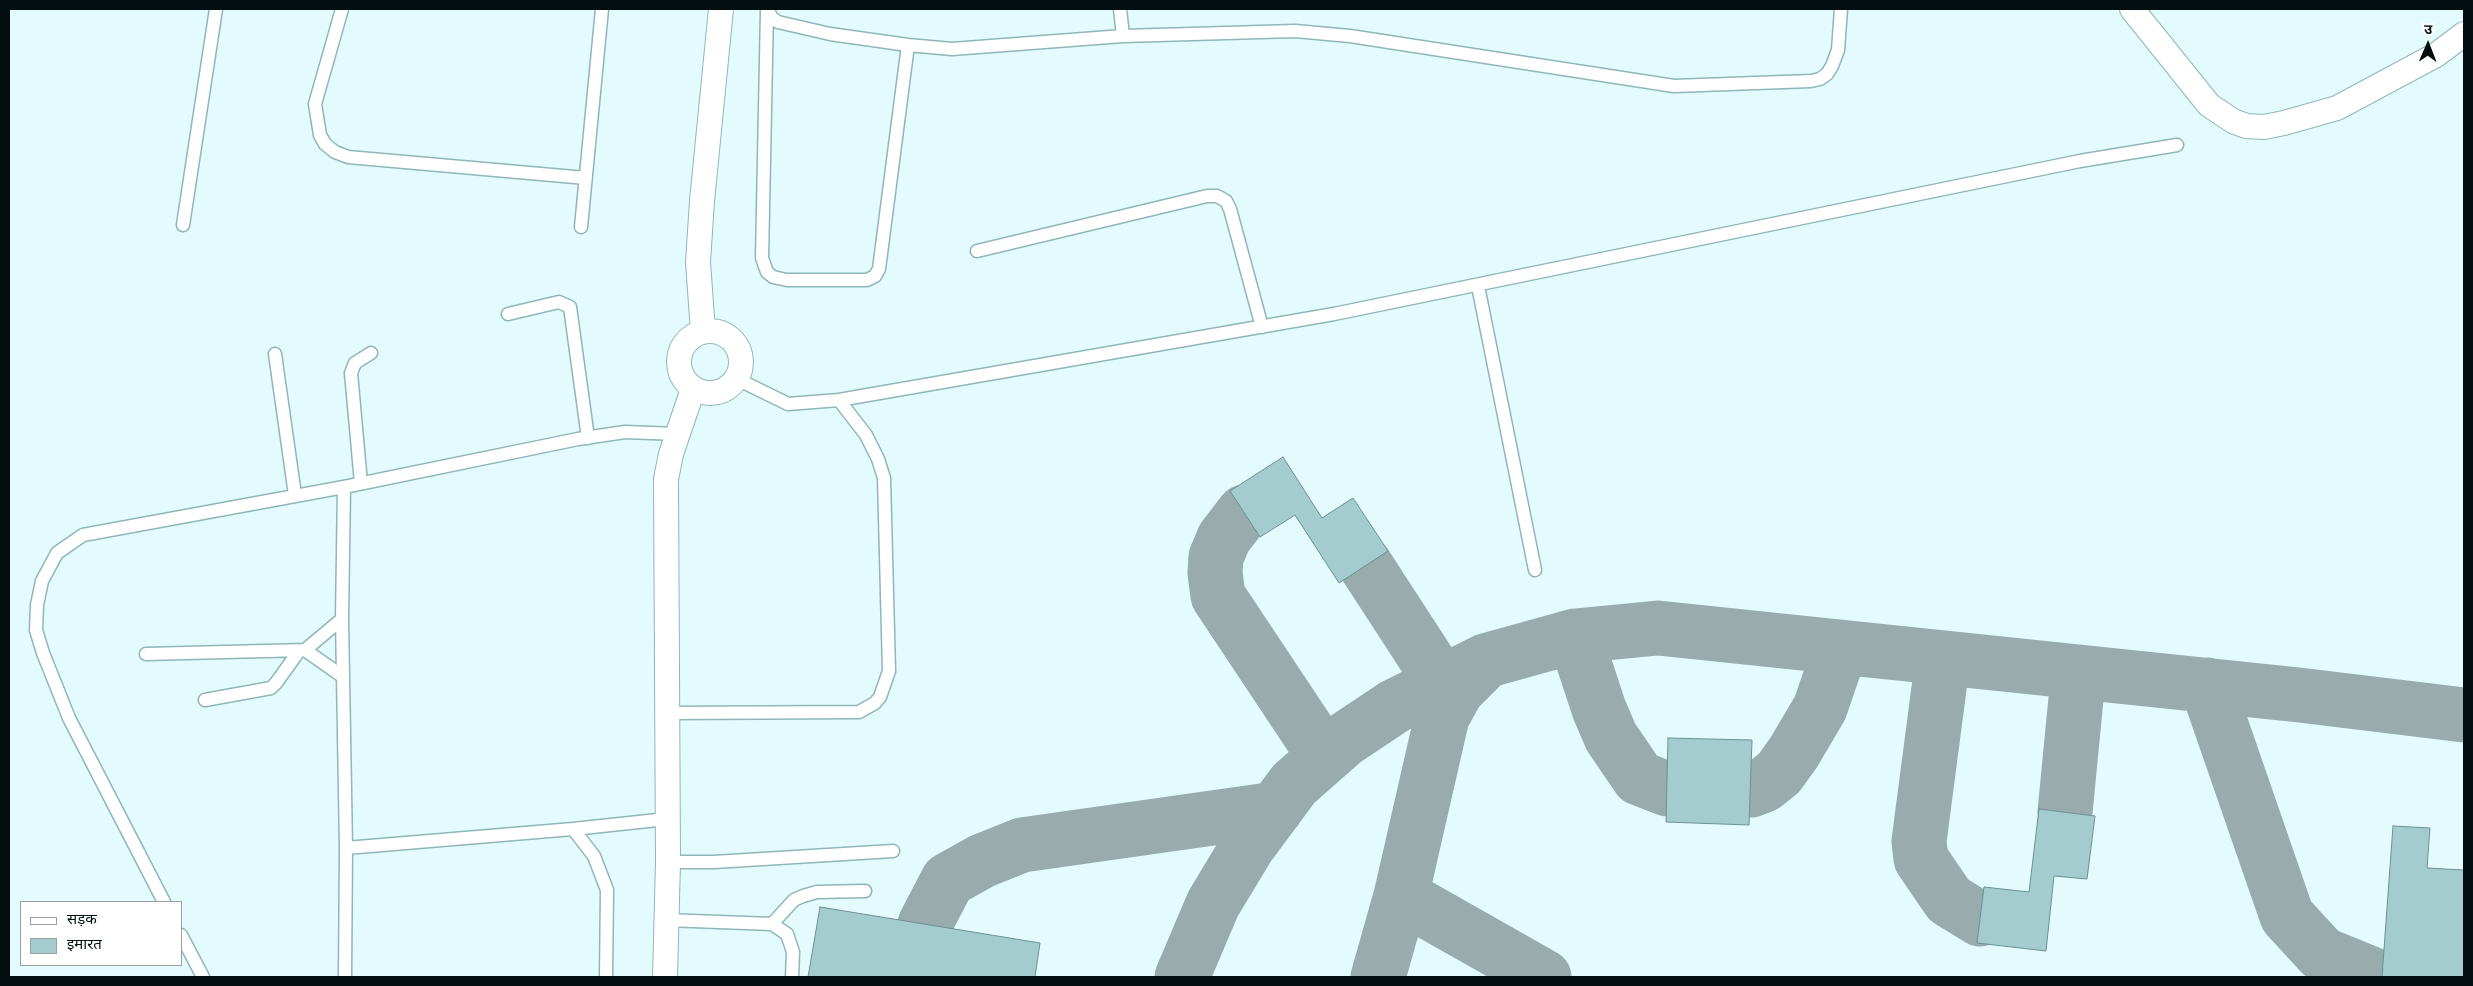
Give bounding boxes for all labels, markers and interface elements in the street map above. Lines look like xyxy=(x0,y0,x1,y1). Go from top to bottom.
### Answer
north arrow xyxy=(2403,20,2453,70)
text: उ xyxy=(2424,23,2432,37)
legend xyxy=(20,901,182,966)
text: सड़क xyxy=(67,912,97,927)
text: इमारत xyxy=(67,937,102,952)

